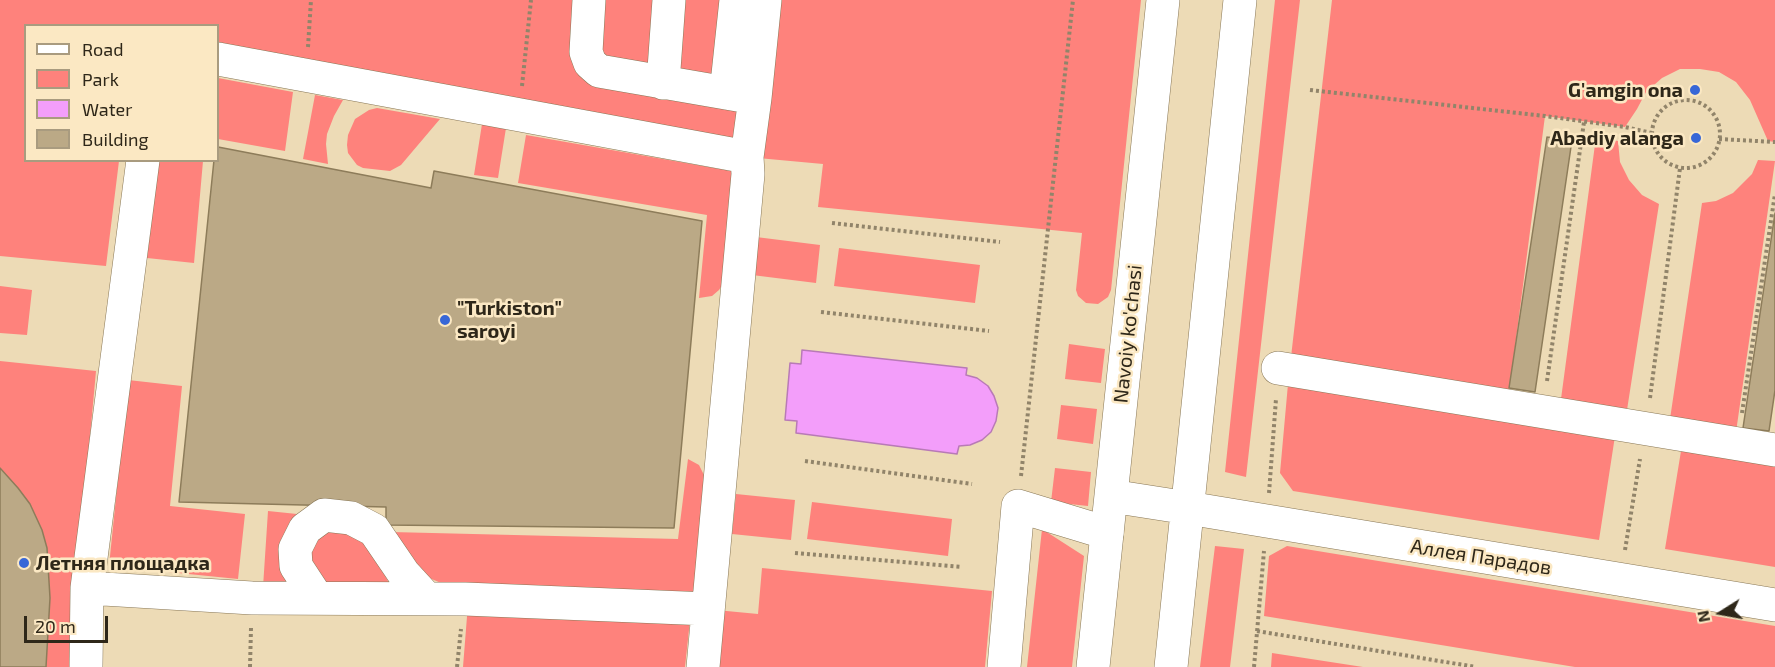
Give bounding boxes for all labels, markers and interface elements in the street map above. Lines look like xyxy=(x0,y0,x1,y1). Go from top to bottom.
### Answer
legend xyxy=(24,24,219,162)
text: Road xyxy=(82,38,123,60)
text: Park xyxy=(82,68,119,90)
place label: G'amgin ona xyxy=(1568,78,1683,102)
marker: G'amgin ona xyxy=(1688,83,1702,97)
text: Water xyxy=(82,98,132,120)
place label: Abadiy alanga xyxy=(1550,126,1684,150)
text: Building xyxy=(82,128,149,150)
marker: Abadiy alanga xyxy=(1689,131,1703,145)
street label: Navoiy ko'chasi xyxy=(1109,264,1147,404)
place label: "Turkiston" saroyi xyxy=(457,296,562,343)
marker: "Turkiston" saroyi xyxy=(438,313,452,327)
street label: Аллея Парадов xyxy=(1409,534,1553,580)
place label: Летняя площадка xyxy=(36,551,210,575)
marker: Летняя площадка xyxy=(17,556,31,570)
north arrow xyxy=(1691,583,1751,643)
scale bar xyxy=(27,604,111,642)
text: N xyxy=(1692,609,1713,624)
text: 20 m xyxy=(35,615,76,637)

